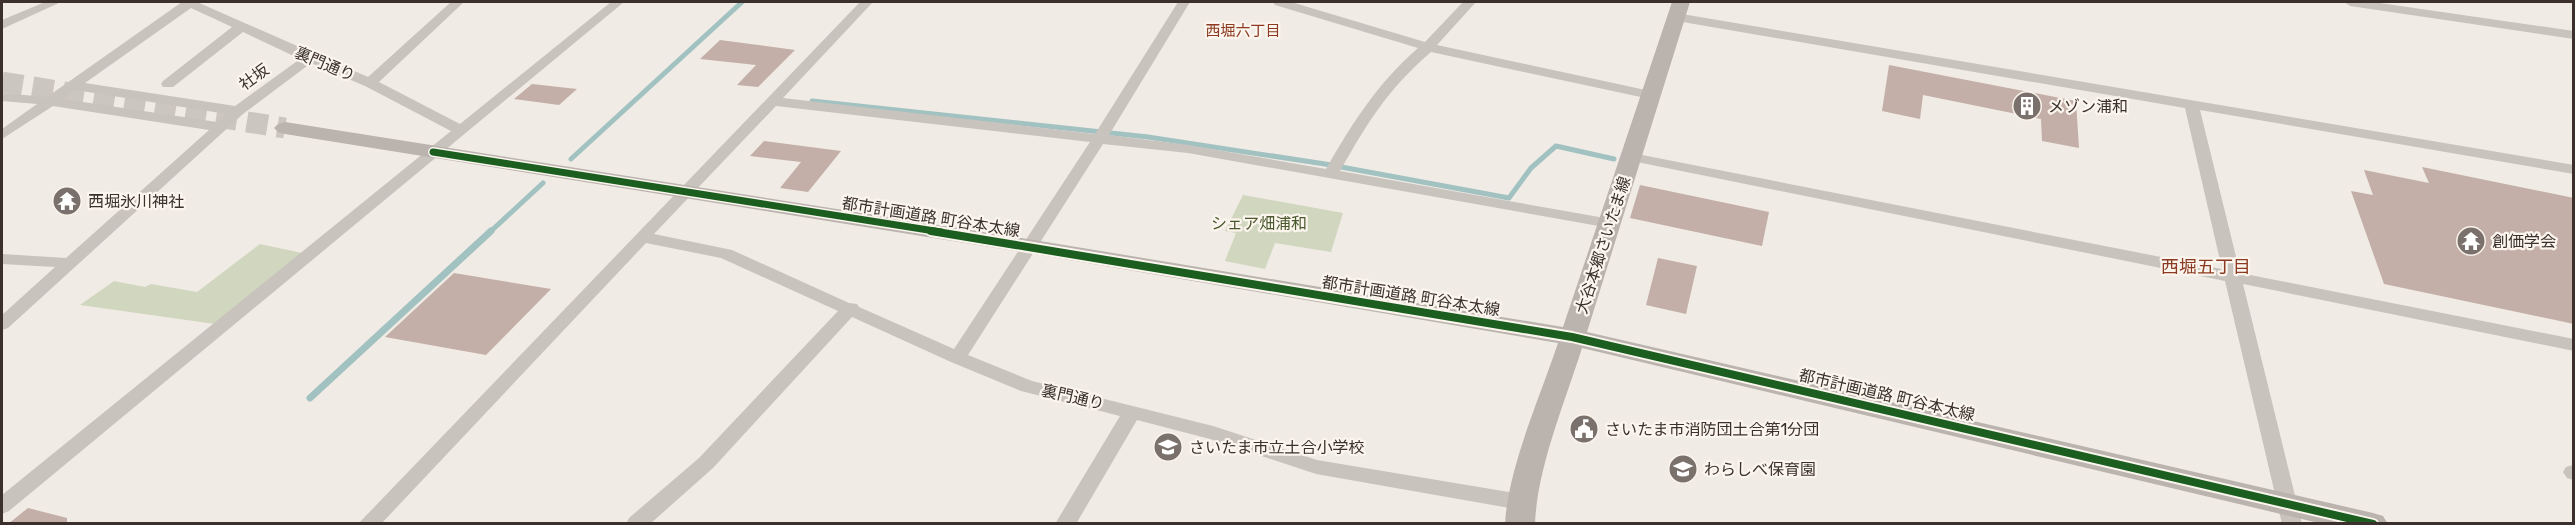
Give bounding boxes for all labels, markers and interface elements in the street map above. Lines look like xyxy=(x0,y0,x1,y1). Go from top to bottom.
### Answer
district label: 西堀六丁目 xyxy=(1205,22,1281,40)
street label: 裏門通り xyxy=(292,43,358,85)
street label: 社坂 xyxy=(235,60,273,94)
building icon: メゾン浦和 xyxy=(2011,90,2043,122)
place label: メゾン浦和 xyxy=(2048,97,2128,116)
street label: 大谷本郷さいたま線 xyxy=(1572,174,1634,316)
temple icon: 西堀氷川神社 xyxy=(51,185,83,217)
place label: 西堀氷川神社 xyxy=(88,192,184,211)
street label: 都市計画道路 町谷本太線 xyxy=(841,194,1021,240)
park label: シェア畑浦和 xyxy=(1211,214,1307,233)
temple icon: 創価学会 xyxy=(2455,225,2487,257)
place label: 創価学会 xyxy=(2492,232,2556,251)
district label: 西堀五丁目 xyxy=(2161,256,2251,278)
street label: 都市計画道路 町谷本太線 xyxy=(1321,273,1501,319)
street label: 都市計画道路 町谷本太線 xyxy=(1797,366,1977,424)
street label: 裏門通り xyxy=(1040,381,1106,413)
public building icon: さいたま市消防団土合第1分団 xyxy=(1568,413,1600,445)
place label: さいたま市消防団土合第1分団 xyxy=(1605,420,1819,439)
school or university icon: さいたま市立土合小学校 xyxy=(1152,431,1184,463)
place label: さいたま市立土合小学校 xyxy=(1189,438,1365,457)
school or university icon: わらしべ保育園 xyxy=(1667,453,1699,485)
place label: わらしべ保育園 xyxy=(1704,460,1816,479)

